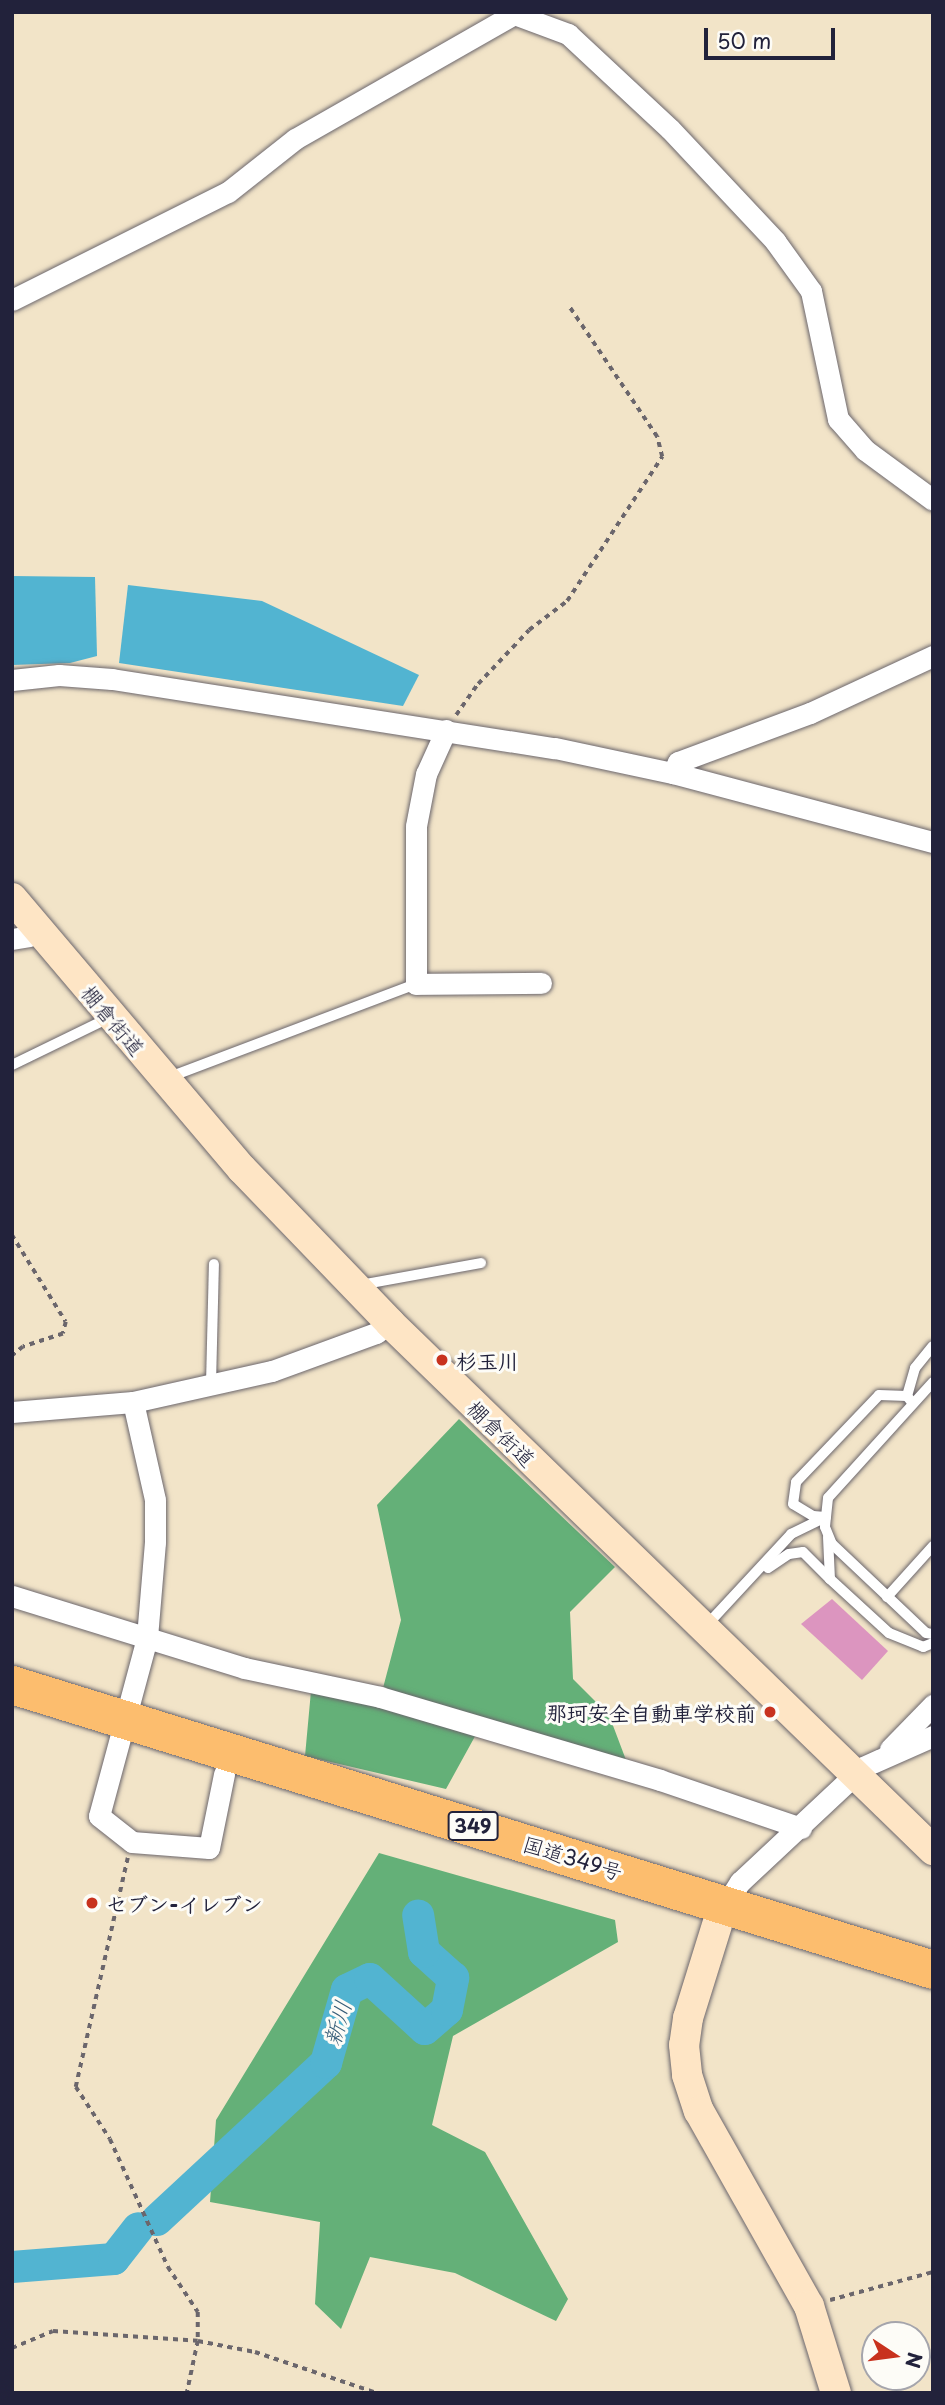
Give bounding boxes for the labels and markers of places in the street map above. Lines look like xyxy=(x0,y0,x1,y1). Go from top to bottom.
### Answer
place label: 杉玉川 xyxy=(456,1347,519,1373)
marker: 杉玉川 xyxy=(434,1352,450,1368)
place label: 那珂安全自動車学校前 xyxy=(546,1699,756,1725)
marker: 那珂安全自動車学校前 xyxy=(762,1704,778,1720)
place label: セブン-イレブン xyxy=(106,1890,263,1916)
marker: セブン-イレブン xyxy=(84,1895,100,1911)

